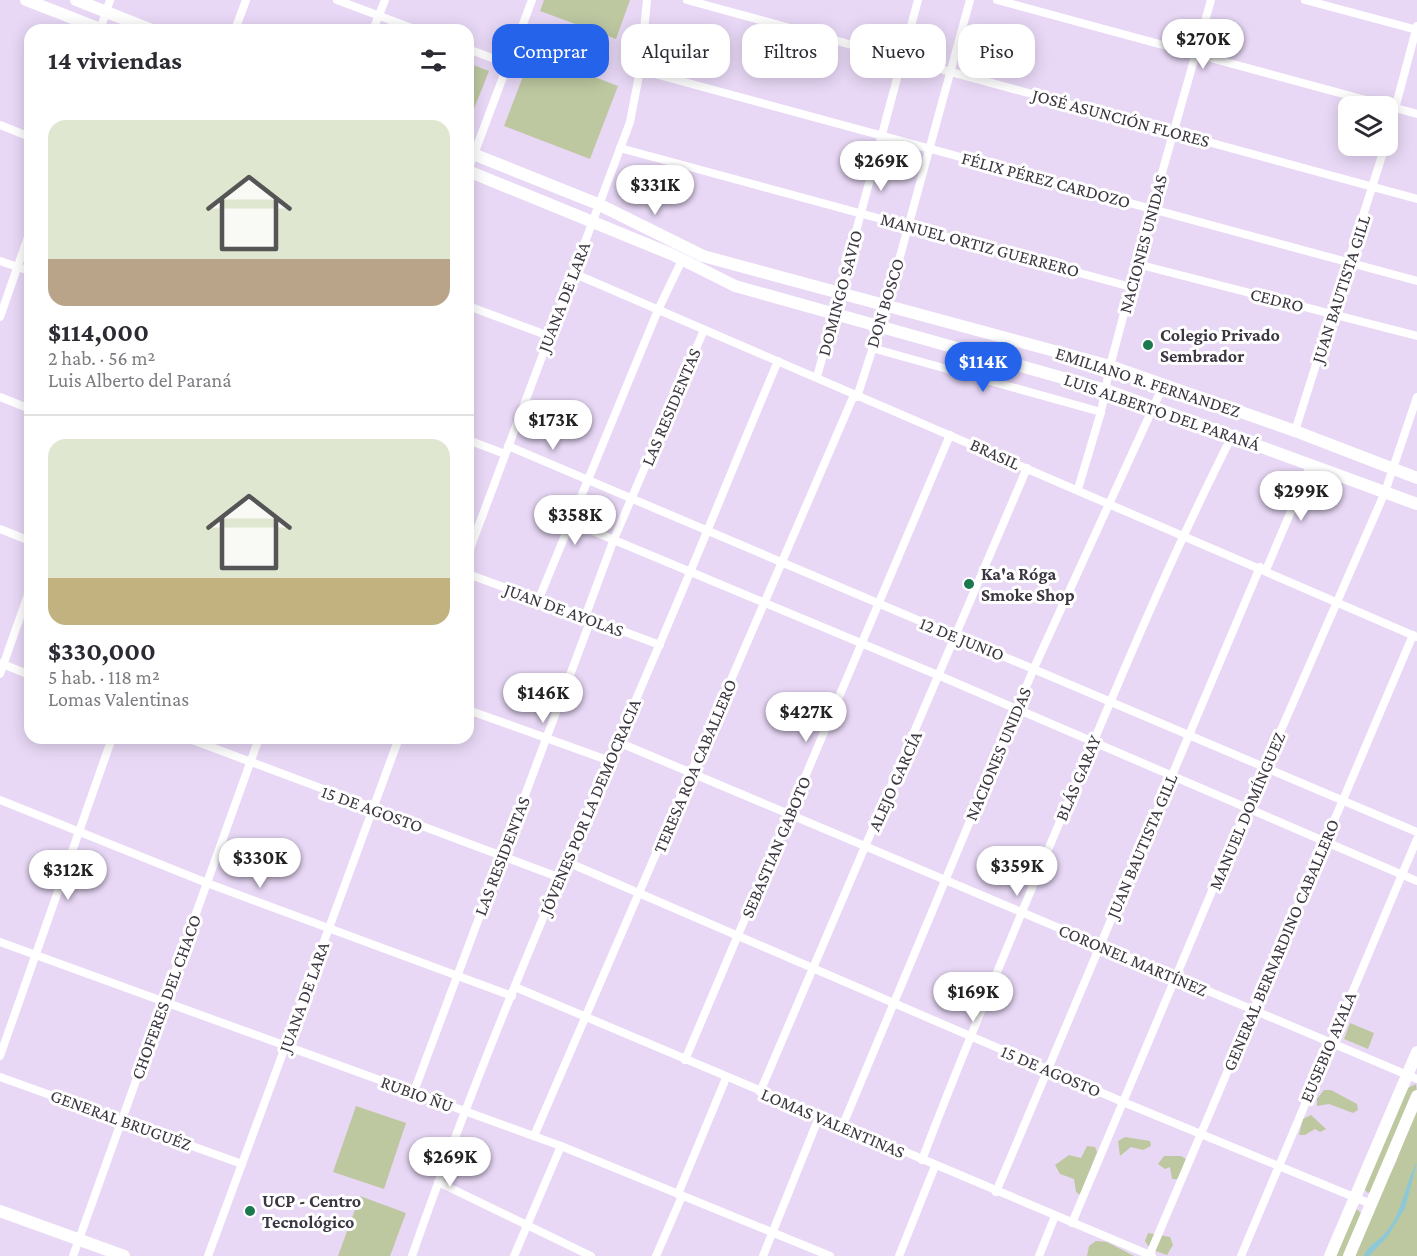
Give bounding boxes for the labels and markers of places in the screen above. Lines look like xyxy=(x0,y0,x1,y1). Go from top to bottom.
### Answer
pin: $270K xyxy=(1161,19,1245,70)
pin: $269K xyxy=(839,141,923,192)
pin: $331K xyxy=(613,165,697,216)
place label: Colegio Privado Sembrador xyxy=(1160,325,1280,366)
marker: Colegio Privado Sembrador xyxy=(1141,338,1155,352)
pin: $114K xyxy=(941,342,1025,393)
pin: $173K xyxy=(511,400,595,451)
pin: $299K xyxy=(1259,471,1343,522)
pin: $358K xyxy=(533,495,617,546)
place label: Ka'a Róga Smoke Shop xyxy=(981,564,1075,605)
marker: Ka'a Róga Smoke Shop xyxy=(962,577,976,591)
pin: $146K xyxy=(501,673,585,724)
pin: $427K xyxy=(764,692,848,743)
pin: $330K xyxy=(218,838,302,889)
pin: $359K xyxy=(975,846,1059,897)
pin: $312K xyxy=(26,850,110,901)
pin: $169K xyxy=(931,972,1015,1023)
pin: $269K xyxy=(408,1137,492,1188)
place label: UCP - Centro Tecnológico xyxy=(262,1191,361,1232)
marker: UCP - Centro Tecnológico xyxy=(243,1204,257,1218)

